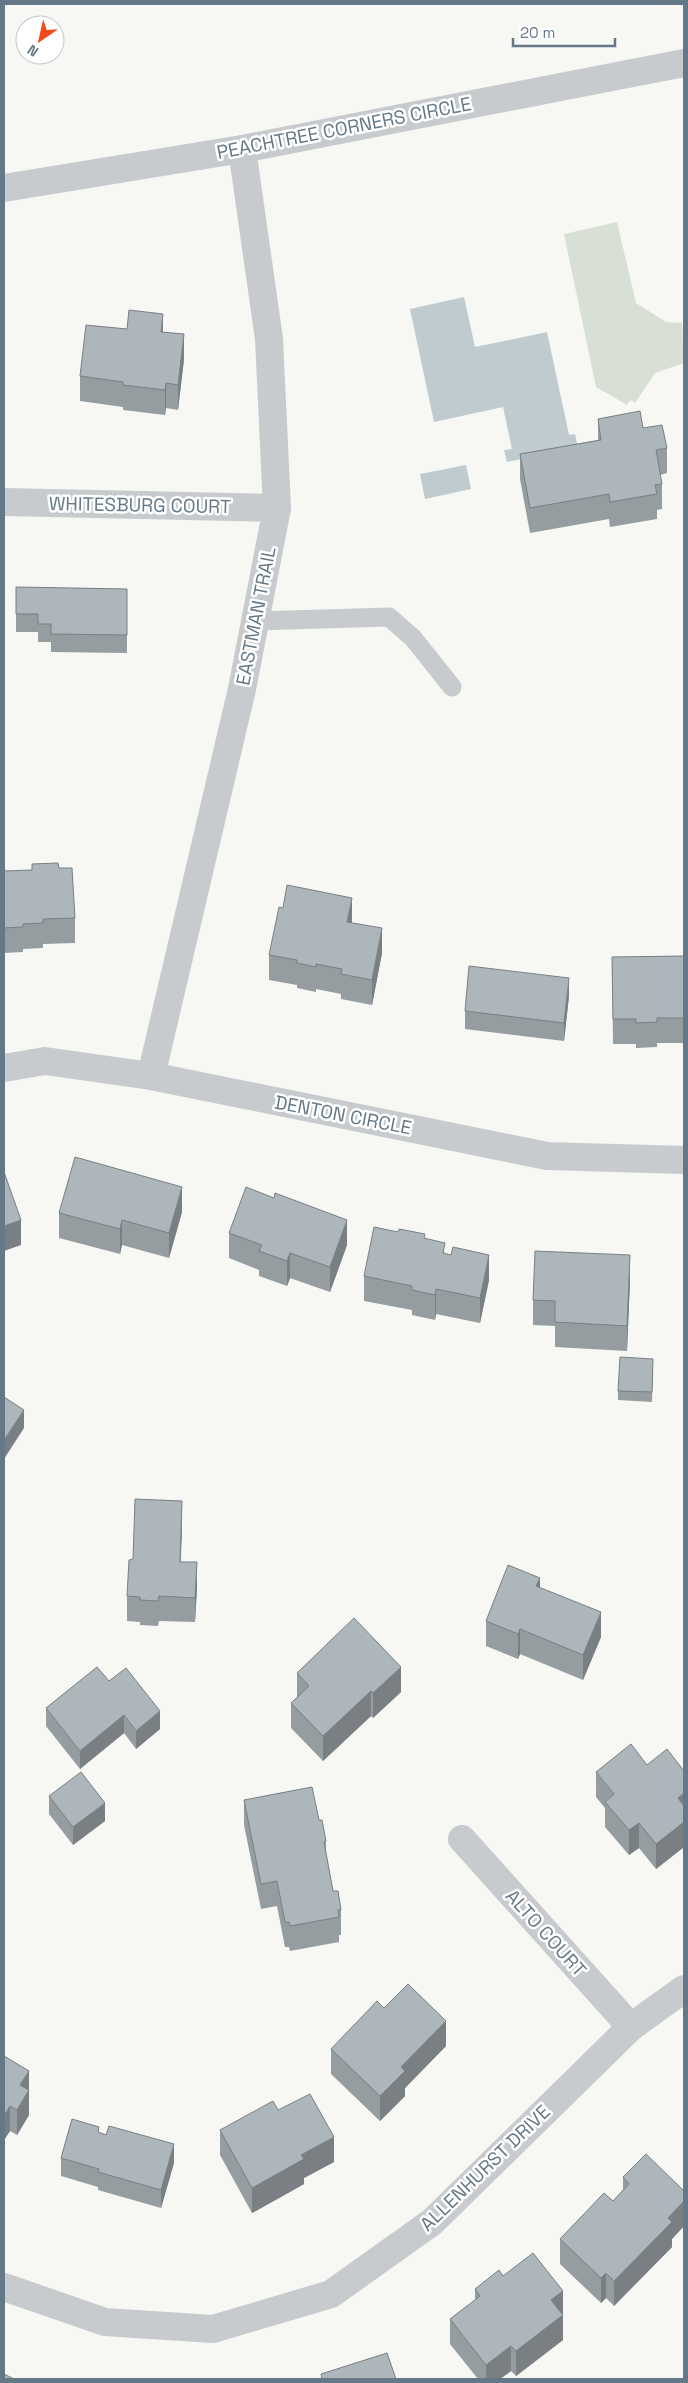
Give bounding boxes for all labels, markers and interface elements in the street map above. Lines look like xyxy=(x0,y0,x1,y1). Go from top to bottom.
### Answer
north arrow xyxy=(15,15,65,65)
scale bar xyxy=(513,15,616,47)
text: 20 m xyxy=(520,23,555,42)
text: N xyxy=(24,41,42,61)
street label: PEACHTREE CORNERS CIRCLE xyxy=(215,91,473,165)
street label: WHITESBURG COURT xyxy=(49,491,231,519)
street label: EASTMAN TRAIL xyxy=(230,545,282,687)
street label: DENTON CIRCLE xyxy=(272,1089,414,1141)
street label: ALTO COURT xyxy=(500,1884,592,1982)
street label: ALLENHURST DRIVE xyxy=(415,2099,555,2237)

